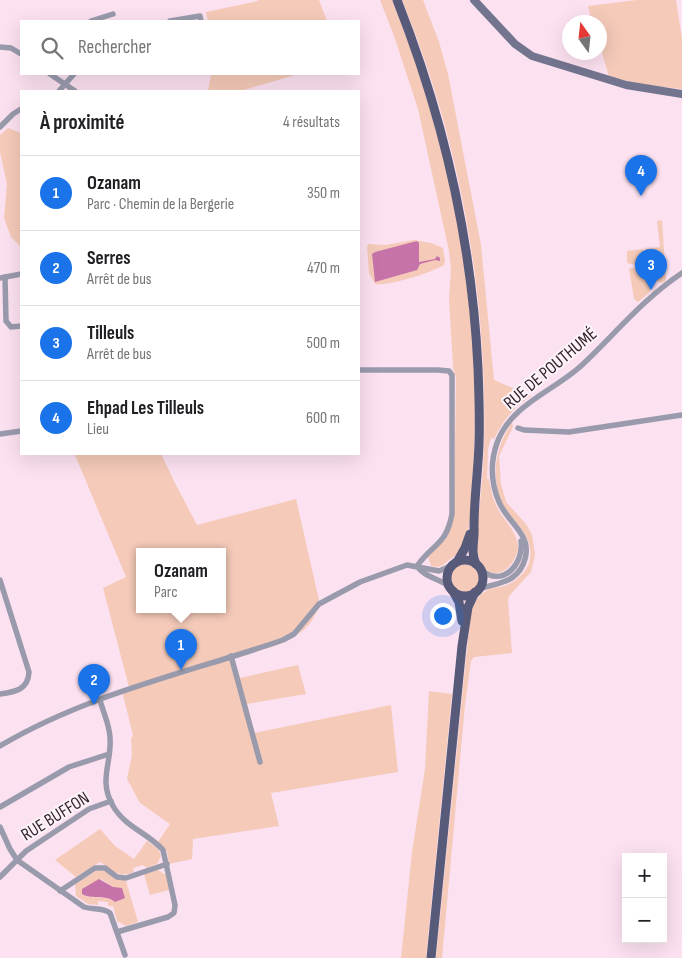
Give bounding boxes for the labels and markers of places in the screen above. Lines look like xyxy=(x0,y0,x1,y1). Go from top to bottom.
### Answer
pin: 4 xyxy=(625,155,657,196)
pin: 3 xyxy=(635,249,667,290)
pin: 1 xyxy=(165,629,197,670)
pin: 2 xyxy=(78,664,110,705)

